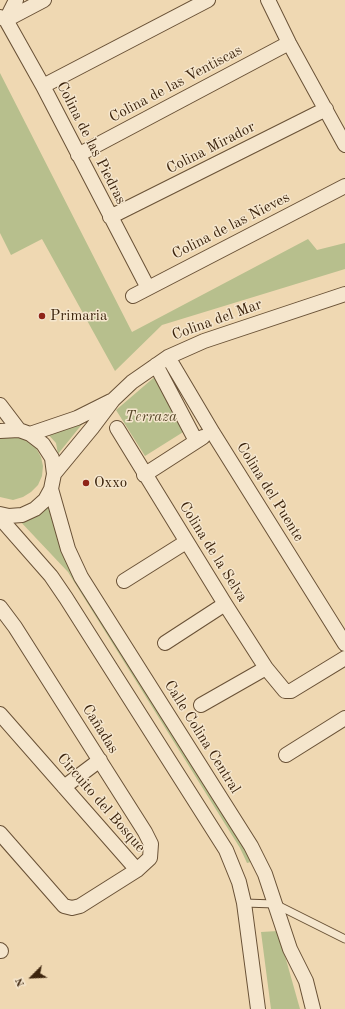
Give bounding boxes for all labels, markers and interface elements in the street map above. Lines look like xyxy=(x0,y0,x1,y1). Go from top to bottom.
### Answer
street label: Colina de las Ventiscas xyxy=(107,41,245,127)
street label: Colina de las Piedras xyxy=(52,79,130,207)
street label: Colina Mirador xyxy=(164,118,258,178)
street label: Colina de las Nieves xyxy=(169,189,293,263)
street label: Colina del Mar xyxy=(170,295,264,345)
place label: Primaria xyxy=(50,307,107,325)
marker: Primaria xyxy=(37,311,47,321)
park label: Terraza xyxy=(125,408,177,426)
street label: Colina del Puente xyxy=(232,439,308,545)
place label: Oxxo xyxy=(94,474,127,492)
marker: Oxxo xyxy=(81,478,91,488)
street label: Colina de la Selva xyxy=(175,498,251,606)
street label: Calle Colina Central xyxy=(160,677,244,797)
street label: Cañadas xyxy=(78,701,122,757)
street label: Circuito del Bosque xyxy=(53,750,149,856)
north arrow xyxy=(12,957,52,997)
text: N xyxy=(14,976,27,988)

